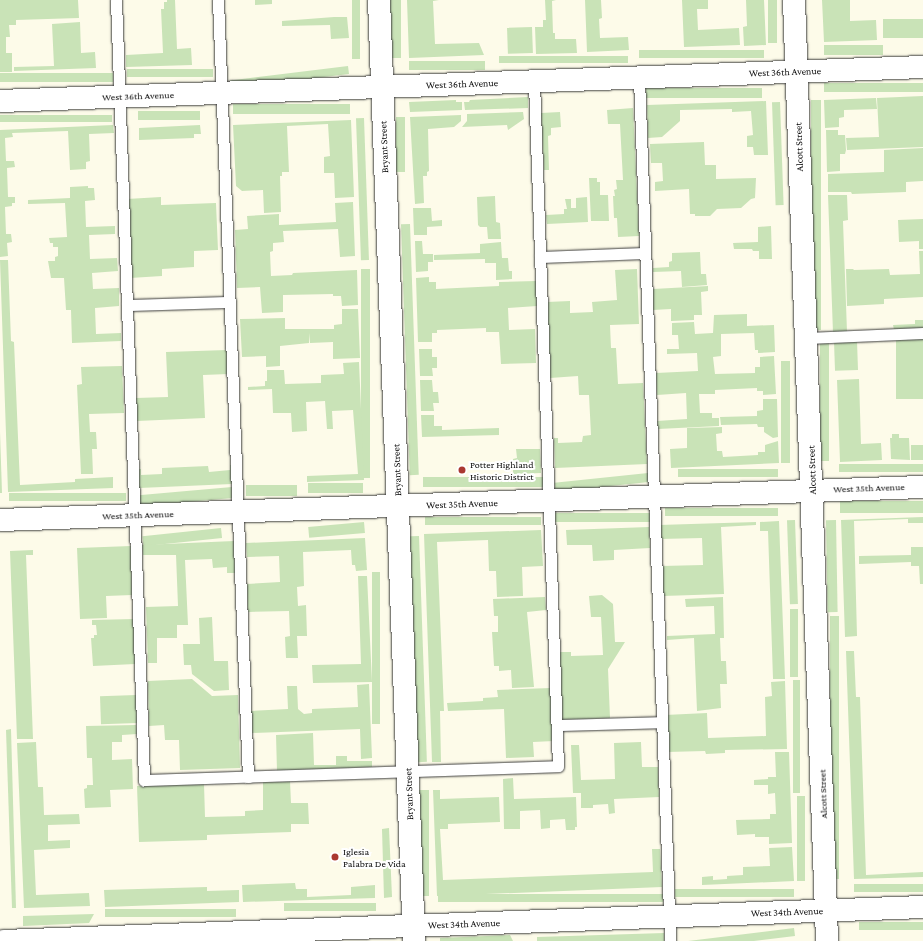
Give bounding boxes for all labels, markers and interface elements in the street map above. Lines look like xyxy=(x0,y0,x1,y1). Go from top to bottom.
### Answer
street label: West 36th Avenue xyxy=(749,65,821,79)
street label: West 36th Avenue xyxy=(426,77,498,91)
street label: West 36th Avenue xyxy=(102,89,174,103)
street label: Bryant Street xyxy=(377,121,391,173)
street label: Alcott Street xyxy=(792,122,806,172)
street label: Bryant Street xyxy=(390,444,404,496)
street label: Alcott Street xyxy=(805,445,819,495)
place label: Potter Highland Historic District xyxy=(470,458,534,482)
marker: Potter Highland Historic District xyxy=(457,465,467,475)
street label: West 35th Avenue xyxy=(833,481,905,495)
street label: West 35th Avenue xyxy=(426,497,498,511)
street label: West 35th Avenue xyxy=(102,508,174,522)
street label: Bryant Street xyxy=(402,768,416,820)
street label: Alcott Street xyxy=(816,769,830,819)
place label: Iglesia Palabra De Vida xyxy=(343,845,406,868)
marker: Iglesia Palabra De Vida xyxy=(330,852,340,862)
street label: West 34th Avenue xyxy=(751,905,823,919)
street label: West 34th Avenue xyxy=(428,917,500,931)

